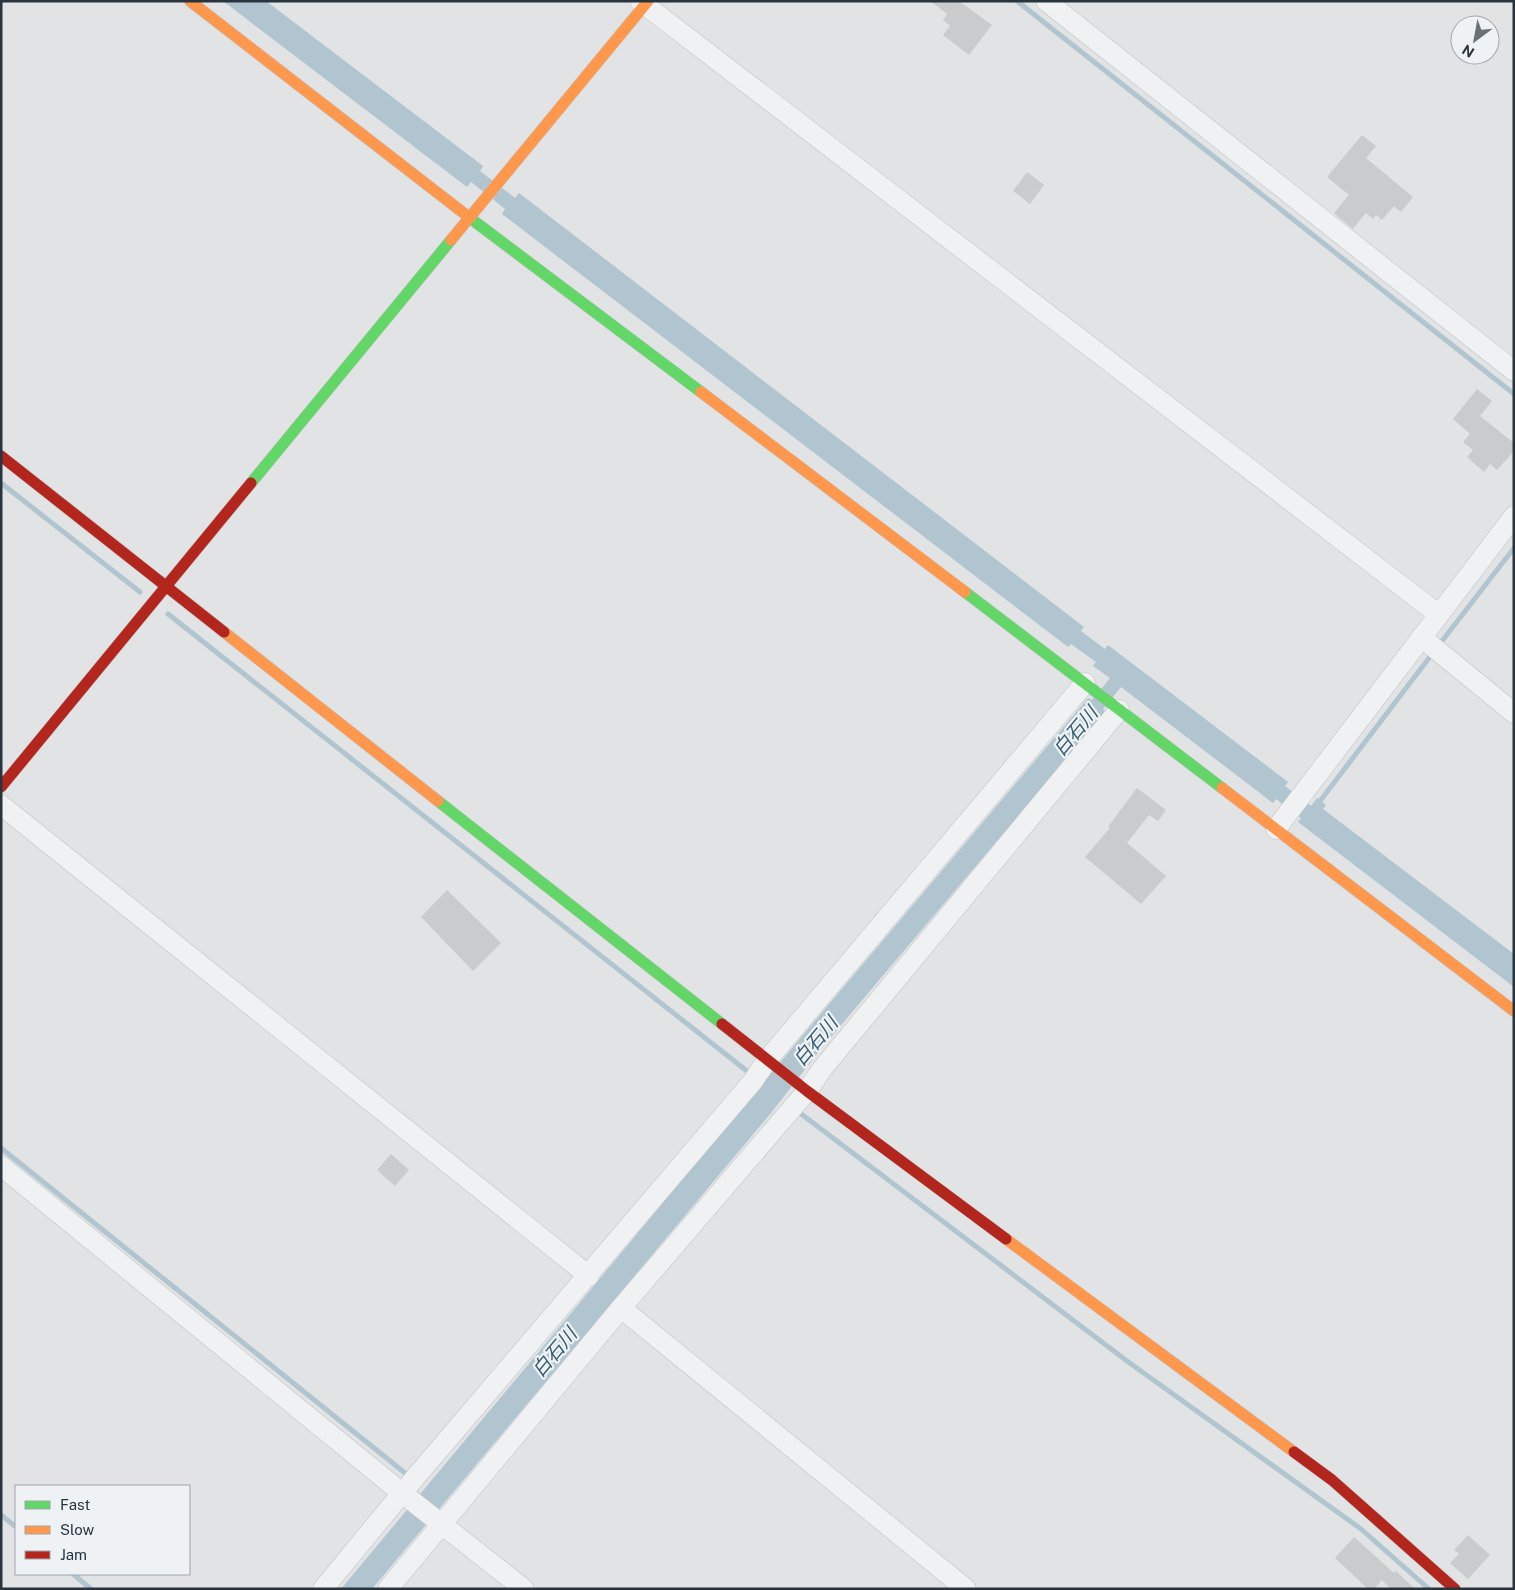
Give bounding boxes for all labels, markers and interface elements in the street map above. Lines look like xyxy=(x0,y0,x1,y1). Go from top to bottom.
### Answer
north arrow xyxy=(1450,15,1500,65)
text: N xyxy=(1459,41,1477,61)
water label: 白石川 xyxy=(1048,701,1103,760)
water label: 白石川 xyxy=(788,1011,843,1070)
water label: 白石川 xyxy=(527,1322,582,1381)
legend xyxy=(15,1485,190,1575)
text: Fast xyxy=(60,1496,90,1513)
text: Slow xyxy=(60,1521,95,1538)
text: Jam xyxy=(60,1546,87,1563)

